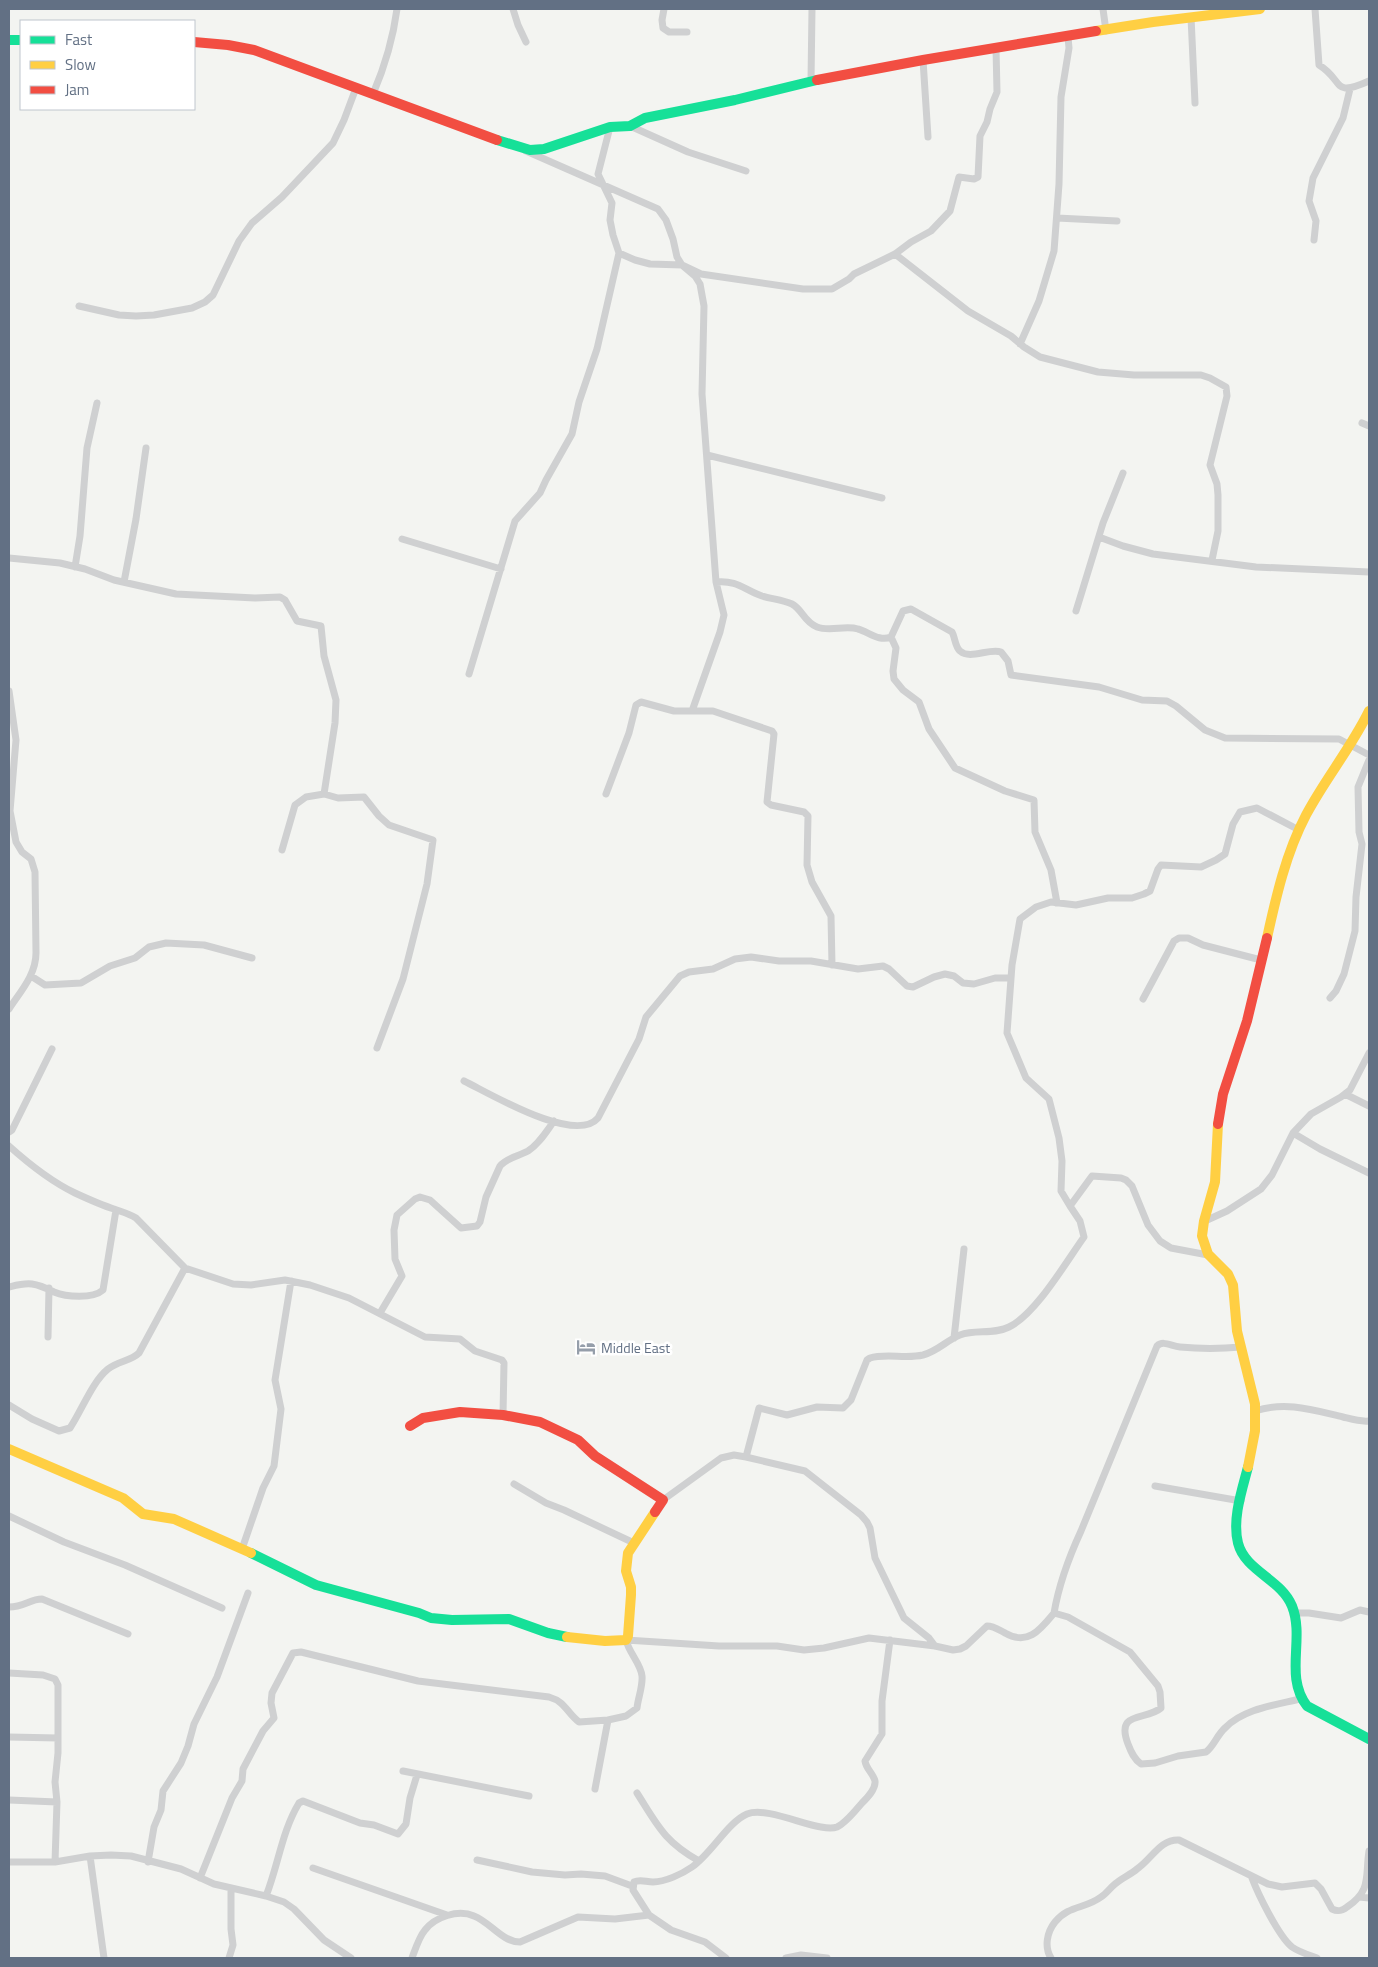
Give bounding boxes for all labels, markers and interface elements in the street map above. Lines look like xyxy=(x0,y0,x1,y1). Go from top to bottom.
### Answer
legend xyxy=(20,20,195,110)
text: Fast xyxy=(65,28,93,51)
text: Slow xyxy=(65,53,96,76)
text: Jam xyxy=(65,78,89,101)
hotel icon: Middle East xyxy=(575,1336,597,1358)
place label: Middle East xyxy=(601,1337,670,1358)

